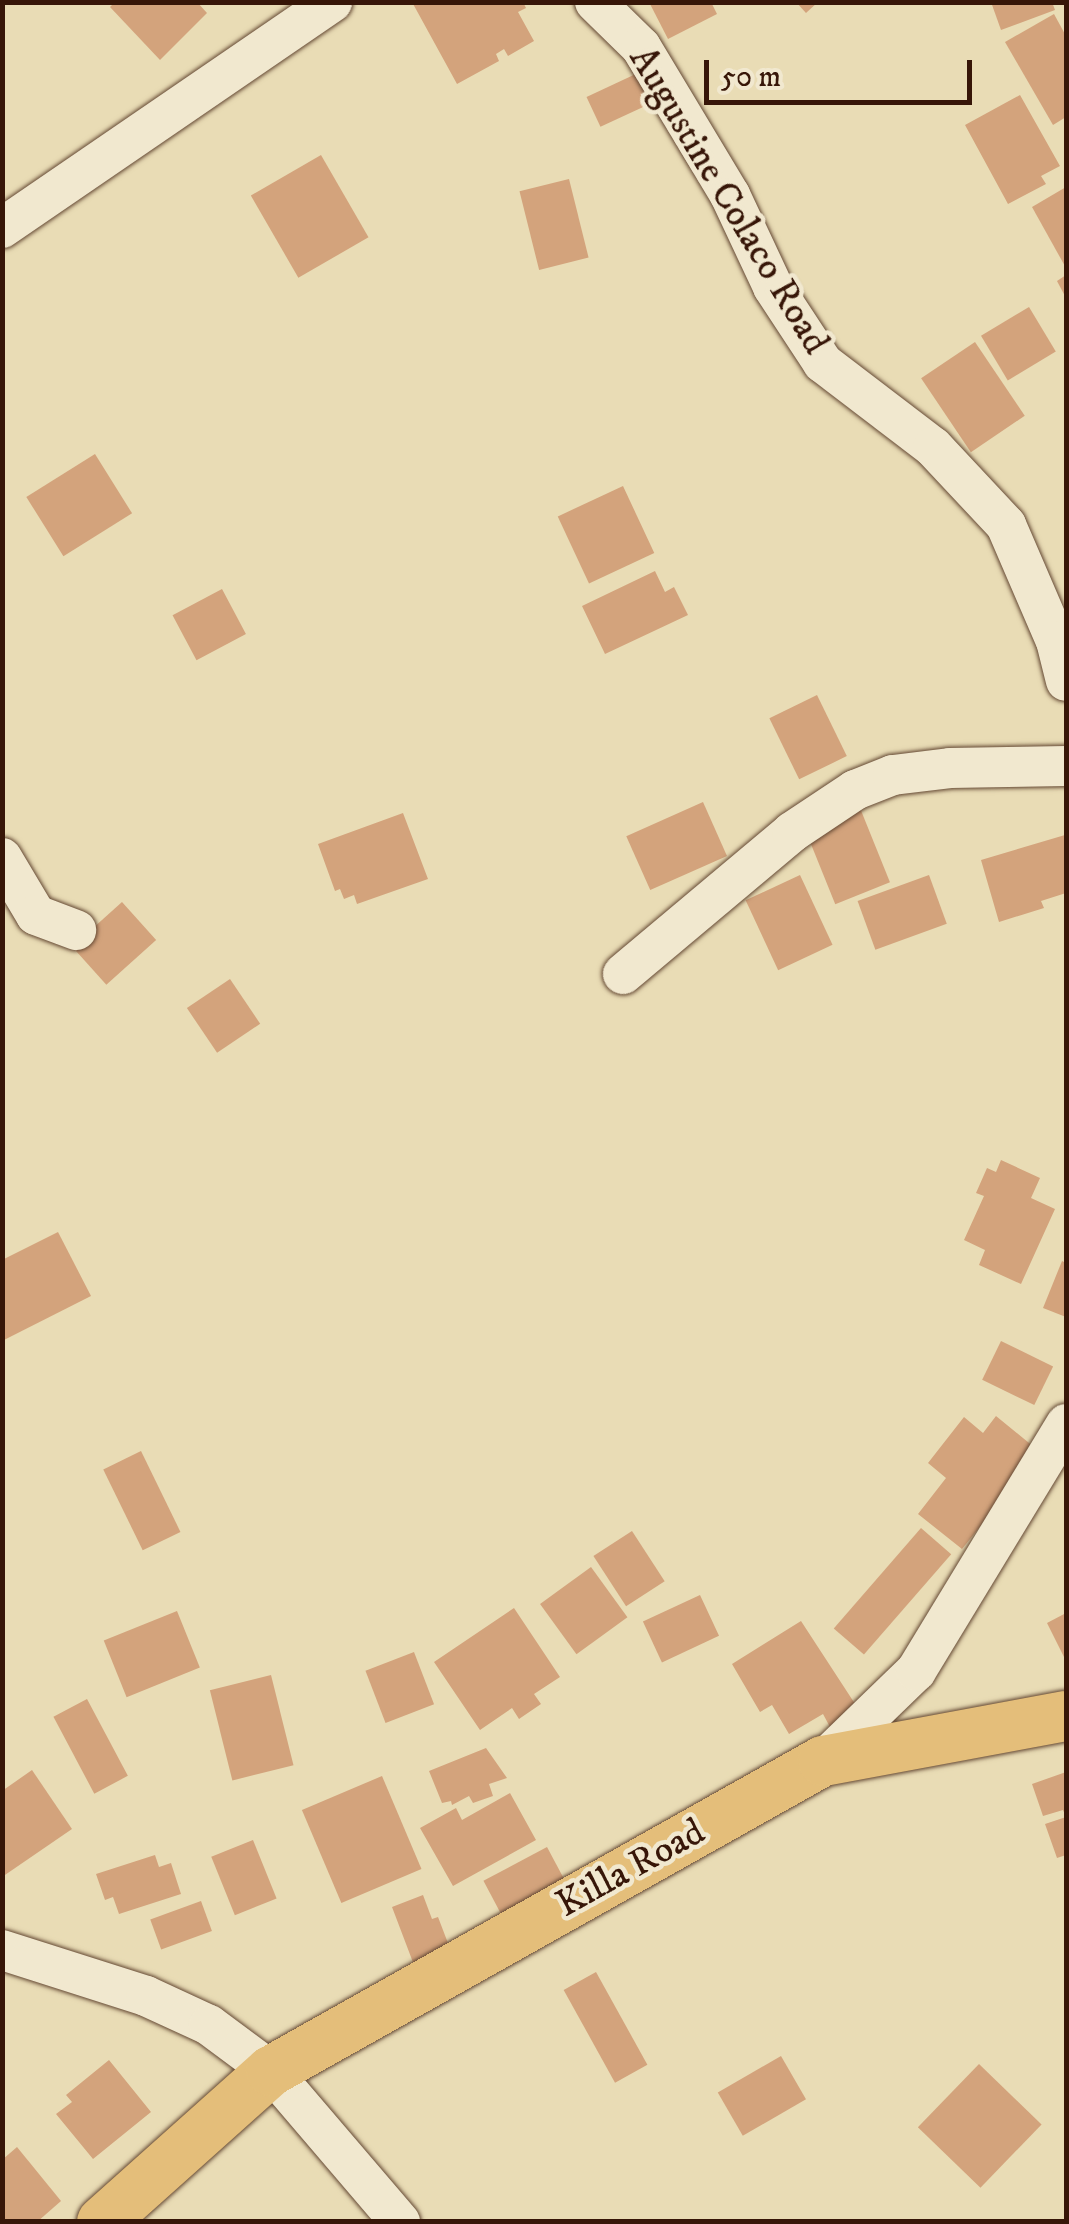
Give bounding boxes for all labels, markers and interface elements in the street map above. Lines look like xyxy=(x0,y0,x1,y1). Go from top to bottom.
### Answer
street label: Augustine Colaco Road xyxy=(618,39,838,363)
scale bar xyxy=(709,40,976,102)
text: 50 m xyxy=(721,59,781,96)
street label: Killa Road xyxy=(549,1810,713,1928)

